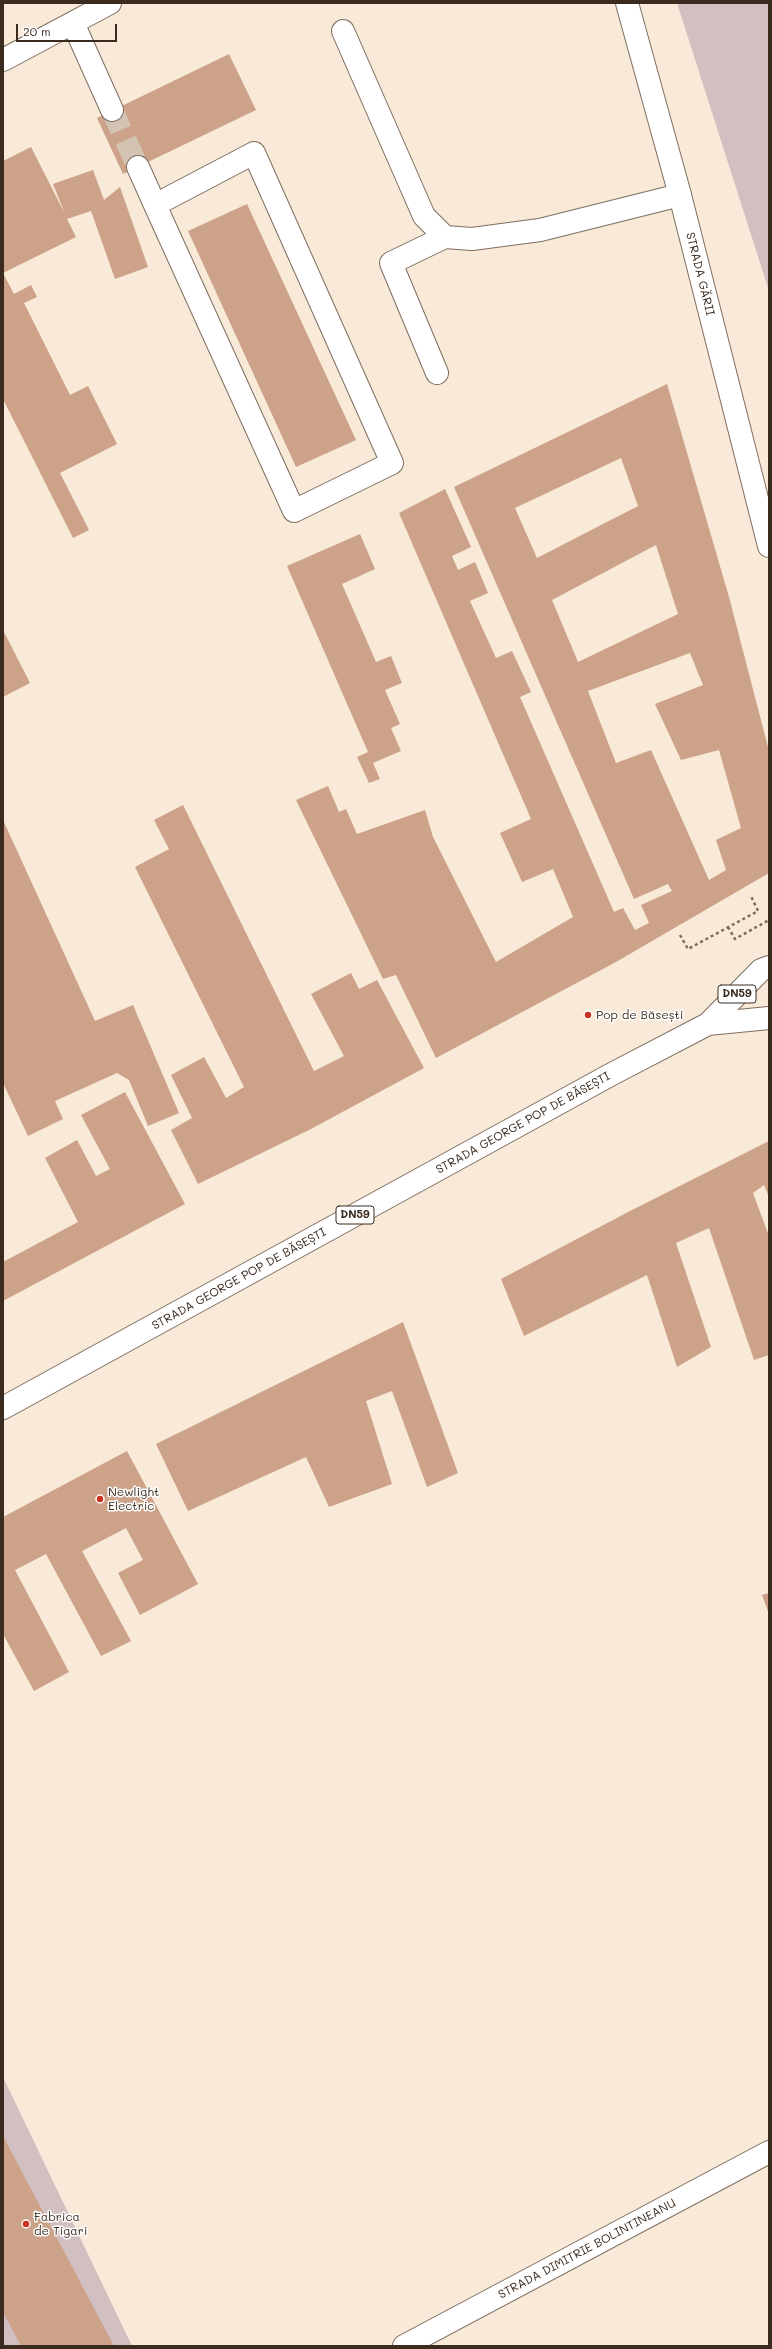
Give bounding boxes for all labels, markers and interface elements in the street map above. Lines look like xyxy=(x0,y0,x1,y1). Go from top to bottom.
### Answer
scale bar xyxy=(18,16,119,42)
text: 20 m xyxy=(23,23,51,39)
street label: STRADA GĂRII xyxy=(683,231,717,317)
road number: DN59 xyxy=(718,985,756,1003)
place label: Pop de Băsești xyxy=(596,1008,684,1022)
marker: Pop de Băsești xyxy=(583,1010,593,1020)
street label: STRADA GEORGE POP DE BĂSEȘTI xyxy=(433,1069,613,1177)
road number: DN59 xyxy=(336,1206,374,1224)
street label: STRADA GEORGE POP DE BĂSEȘTI xyxy=(149,1225,329,1333)
place label: Newlight Electric xyxy=(108,1485,159,1513)
marker: Newlight Electric xyxy=(95,1494,105,1504)
street label: STRADA DIMITRIE BOLINTINEANU xyxy=(496,2196,678,2302)
place label: Fabrica de Tigari xyxy=(34,2210,87,2238)
marker: Fabrica de Tigari xyxy=(21,2219,31,2229)

